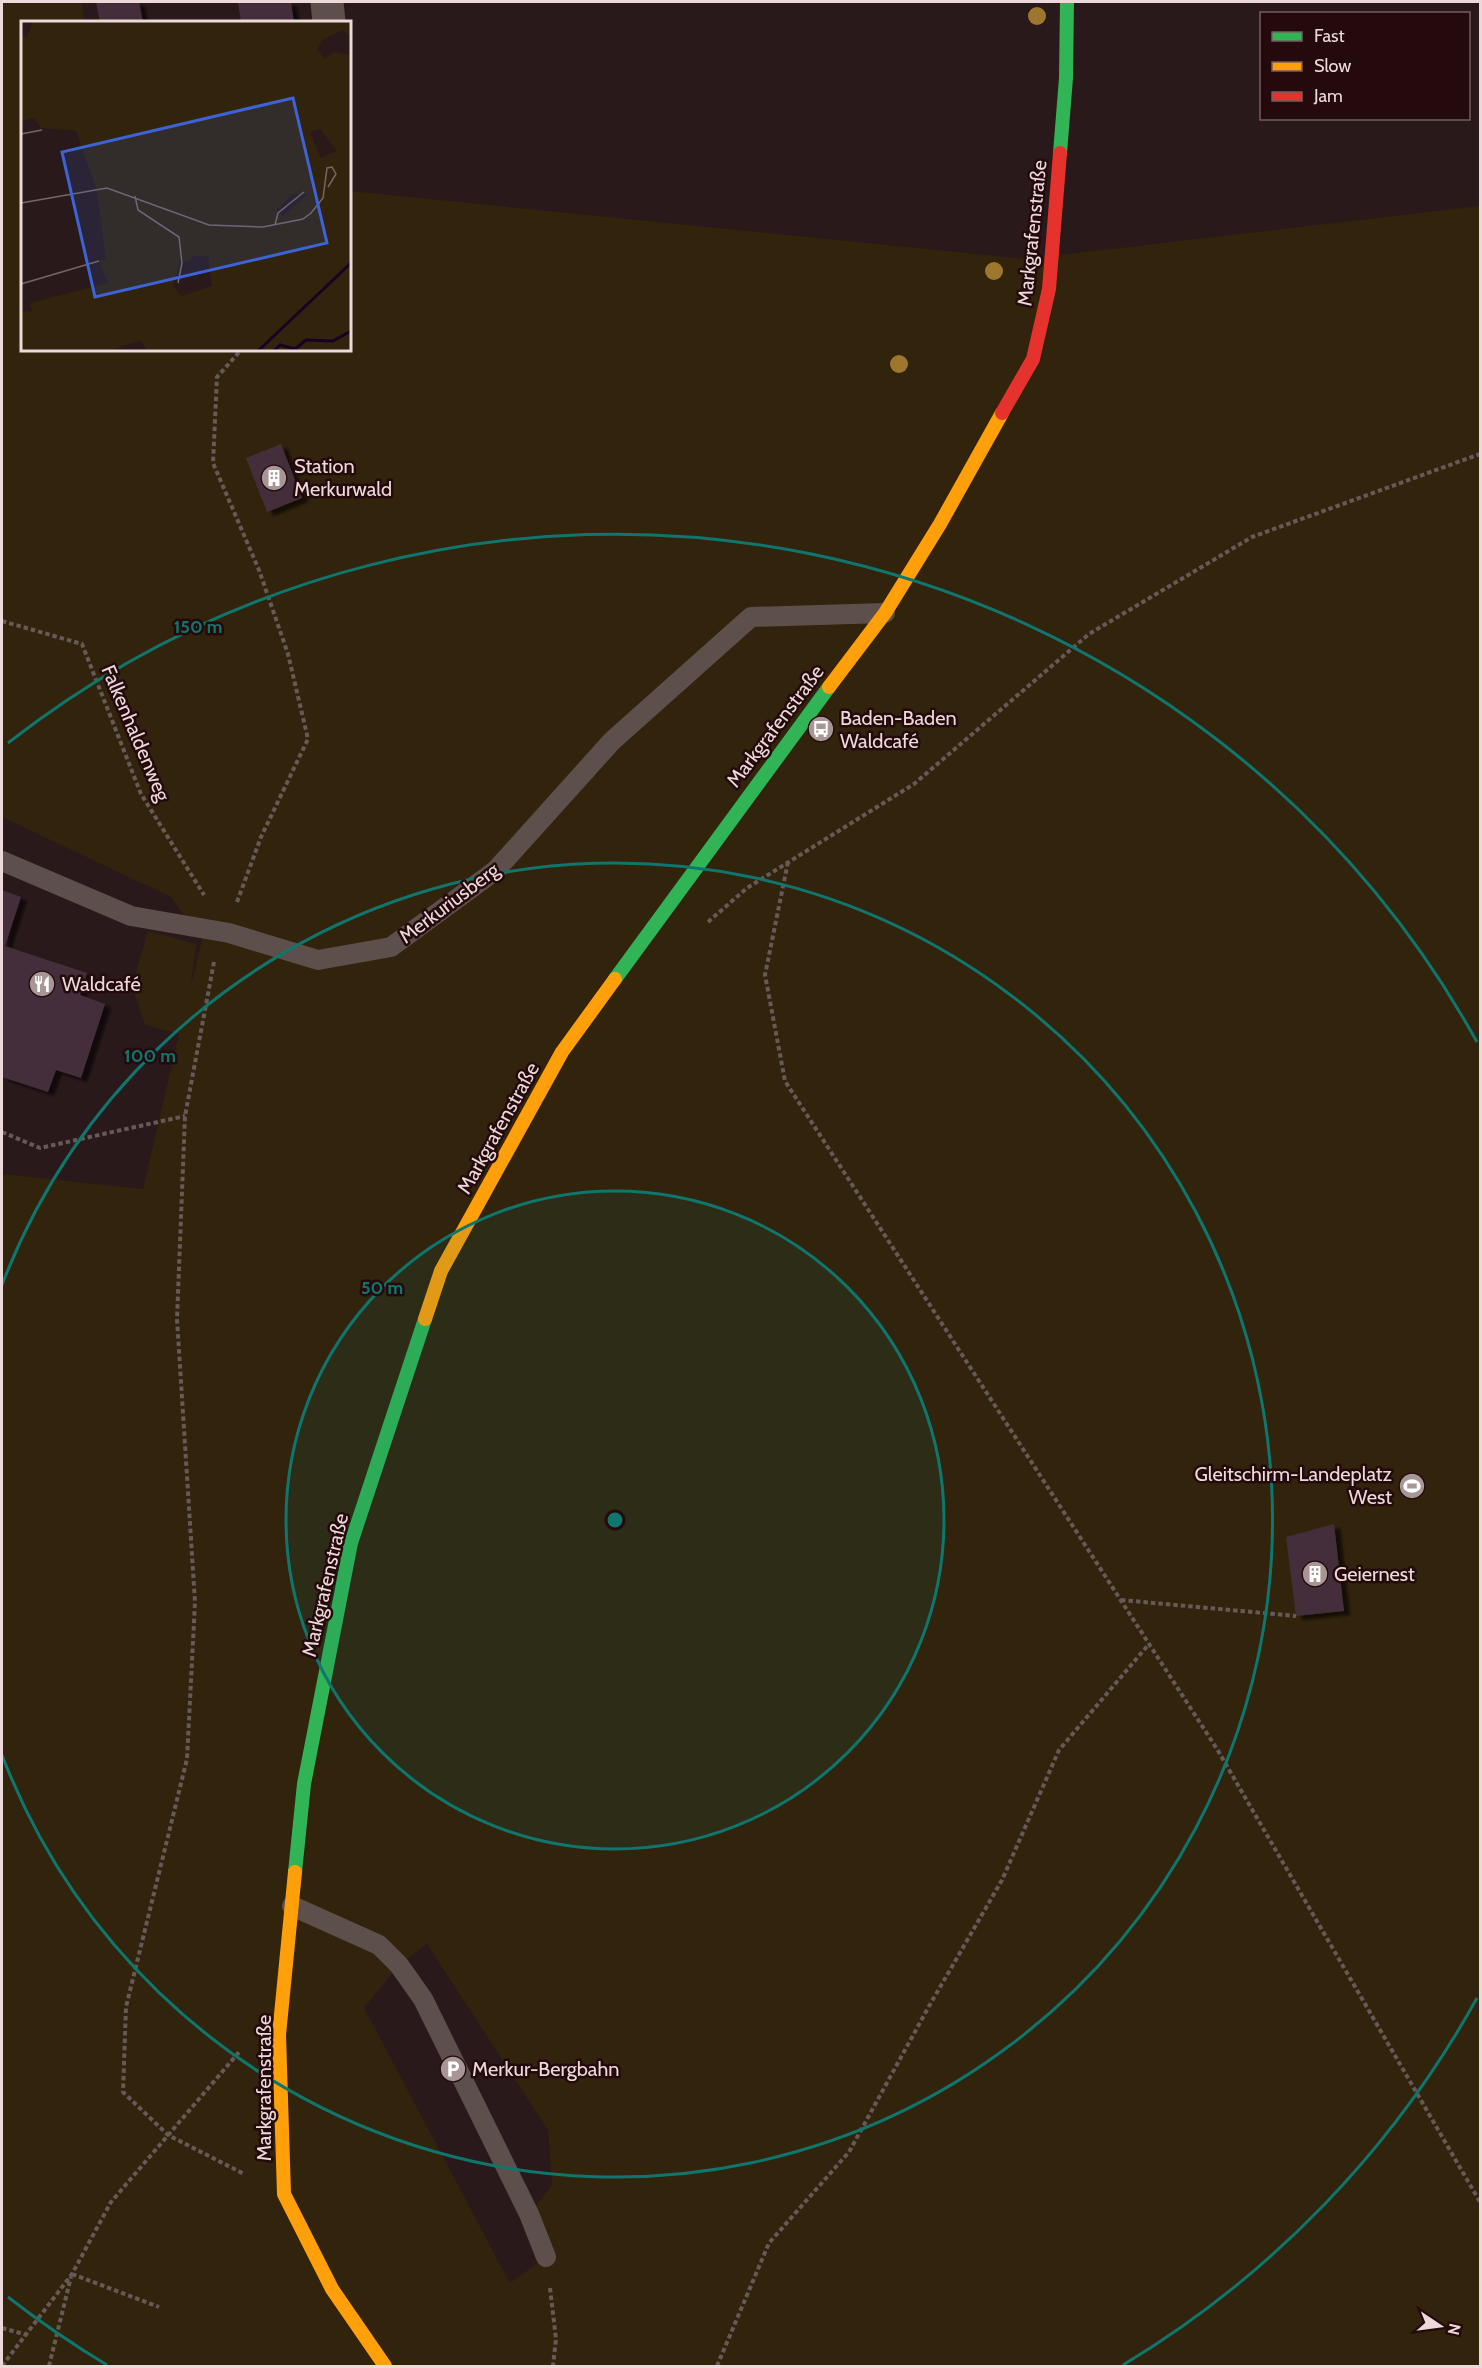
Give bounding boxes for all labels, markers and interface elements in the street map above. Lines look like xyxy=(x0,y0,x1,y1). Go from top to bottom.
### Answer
legend xyxy=(1260,12,1470,120)
inset map xyxy=(21,21,351,351)
text: Fast xyxy=(1314,25,1345,47)
text: Slow xyxy=(1314,55,1351,77)
text: Jam xyxy=(1313,85,1343,107)
street label: Markgrafenstraße xyxy=(1012,159,1052,307)
place label: Station Merkurwald xyxy=(294,454,392,501)
building icon: Station Merkurwald xyxy=(259,463,289,493)
text: 150 m xyxy=(174,616,222,638)
street label: Markgrafenstraße xyxy=(721,660,829,792)
street label: Falkenhaldenweg xyxy=(97,661,176,806)
place label: Baden-Baden Waldcafé xyxy=(840,706,957,753)
bus stop icon: Baden-Baden Waldcafé xyxy=(806,714,836,744)
street label: Merkuriusberg xyxy=(394,857,504,948)
restaurant icon: Waldcafé xyxy=(27,969,57,999)
place label: Waldcafé xyxy=(62,972,141,996)
text: 100 m xyxy=(124,1045,176,1067)
street label: Markgrafenstraße xyxy=(452,1058,544,1198)
text: 50 m xyxy=(361,1277,403,1299)
place label: Gleitschirm-Landeplatz West xyxy=(1195,1462,1392,1509)
sports icon: Gleitschirm-Landeplatz West xyxy=(1397,1471,1427,1501)
centre of rings xyxy=(605,1510,625,1530)
street label: Markgrafenstraße xyxy=(297,1511,353,1659)
building icon: Geiernest xyxy=(1300,1559,1330,1589)
place label: Geiernest xyxy=(1334,1562,1415,1586)
street label: Markgrafenstraße xyxy=(252,2015,276,2161)
parking icon: Merkur-Bergbahn xyxy=(438,2054,468,2084)
place label: Merkur-Bergbahn xyxy=(472,2057,619,2081)
north arrow xyxy=(1410,2296,1470,2356)
text: N xyxy=(1444,2322,1465,2337)

